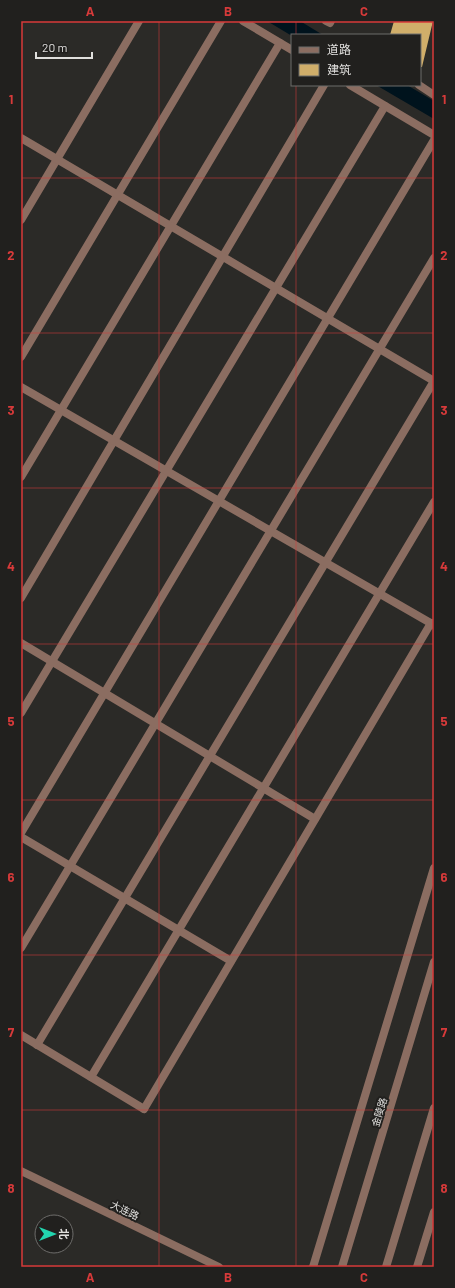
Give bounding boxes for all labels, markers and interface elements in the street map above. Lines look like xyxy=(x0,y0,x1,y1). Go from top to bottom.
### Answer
text: A xyxy=(86,3,95,19)
text: B xyxy=(224,3,232,19)
text: C xyxy=(360,3,368,19)
scale bar xyxy=(36,34,92,60)
legend xyxy=(291,34,421,86)
text: 20 m xyxy=(42,40,68,54)
text: 道路 xyxy=(327,42,351,56)
text: 建筑 xyxy=(327,62,351,76)
text: 1 xyxy=(9,91,13,107)
text: 1 xyxy=(442,91,446,107)
text: 2 xyxy=(7,247,15,263)
text: 2 xyxy=(440,247,448,263)
text: 3 xyxy=(7,402,15,418)
text: 3 xyxy=(440,402,448,418)
text: 4 xyxy=(7,558,15,574)
text: 4 xyxy=(440,558,448,574)
text: 5 xyxy=(7,713,15,729)
text: 5 xyxy=(440,713,448,729)
text: 6 xyxy=(8,869,15,885)
text: 6 xyxy=(441,869,448,885)
text: 7 xyxy=(8,1024,15,1040)
text: 7 xyxy=(441,1024,448,1040)
street label: 金陵路 xyxy=(369,1096,389,1128)
text: 8 xyxy=(7,1180,15,1196)
text: 8 xyxy=(440,1180,448,1196)
street label: 大连路 xyxy=(109,1198,141,1222)
north arrow xyxy=(34,1214,74,1254)
text: 北 xyxy=(58,1229,71,1240)
text: A xyxy=(86,1269,95,1285)
text: B xyxy=(224,1269,232,1285)
text: C xyxy=(360,1269,368,1285)

